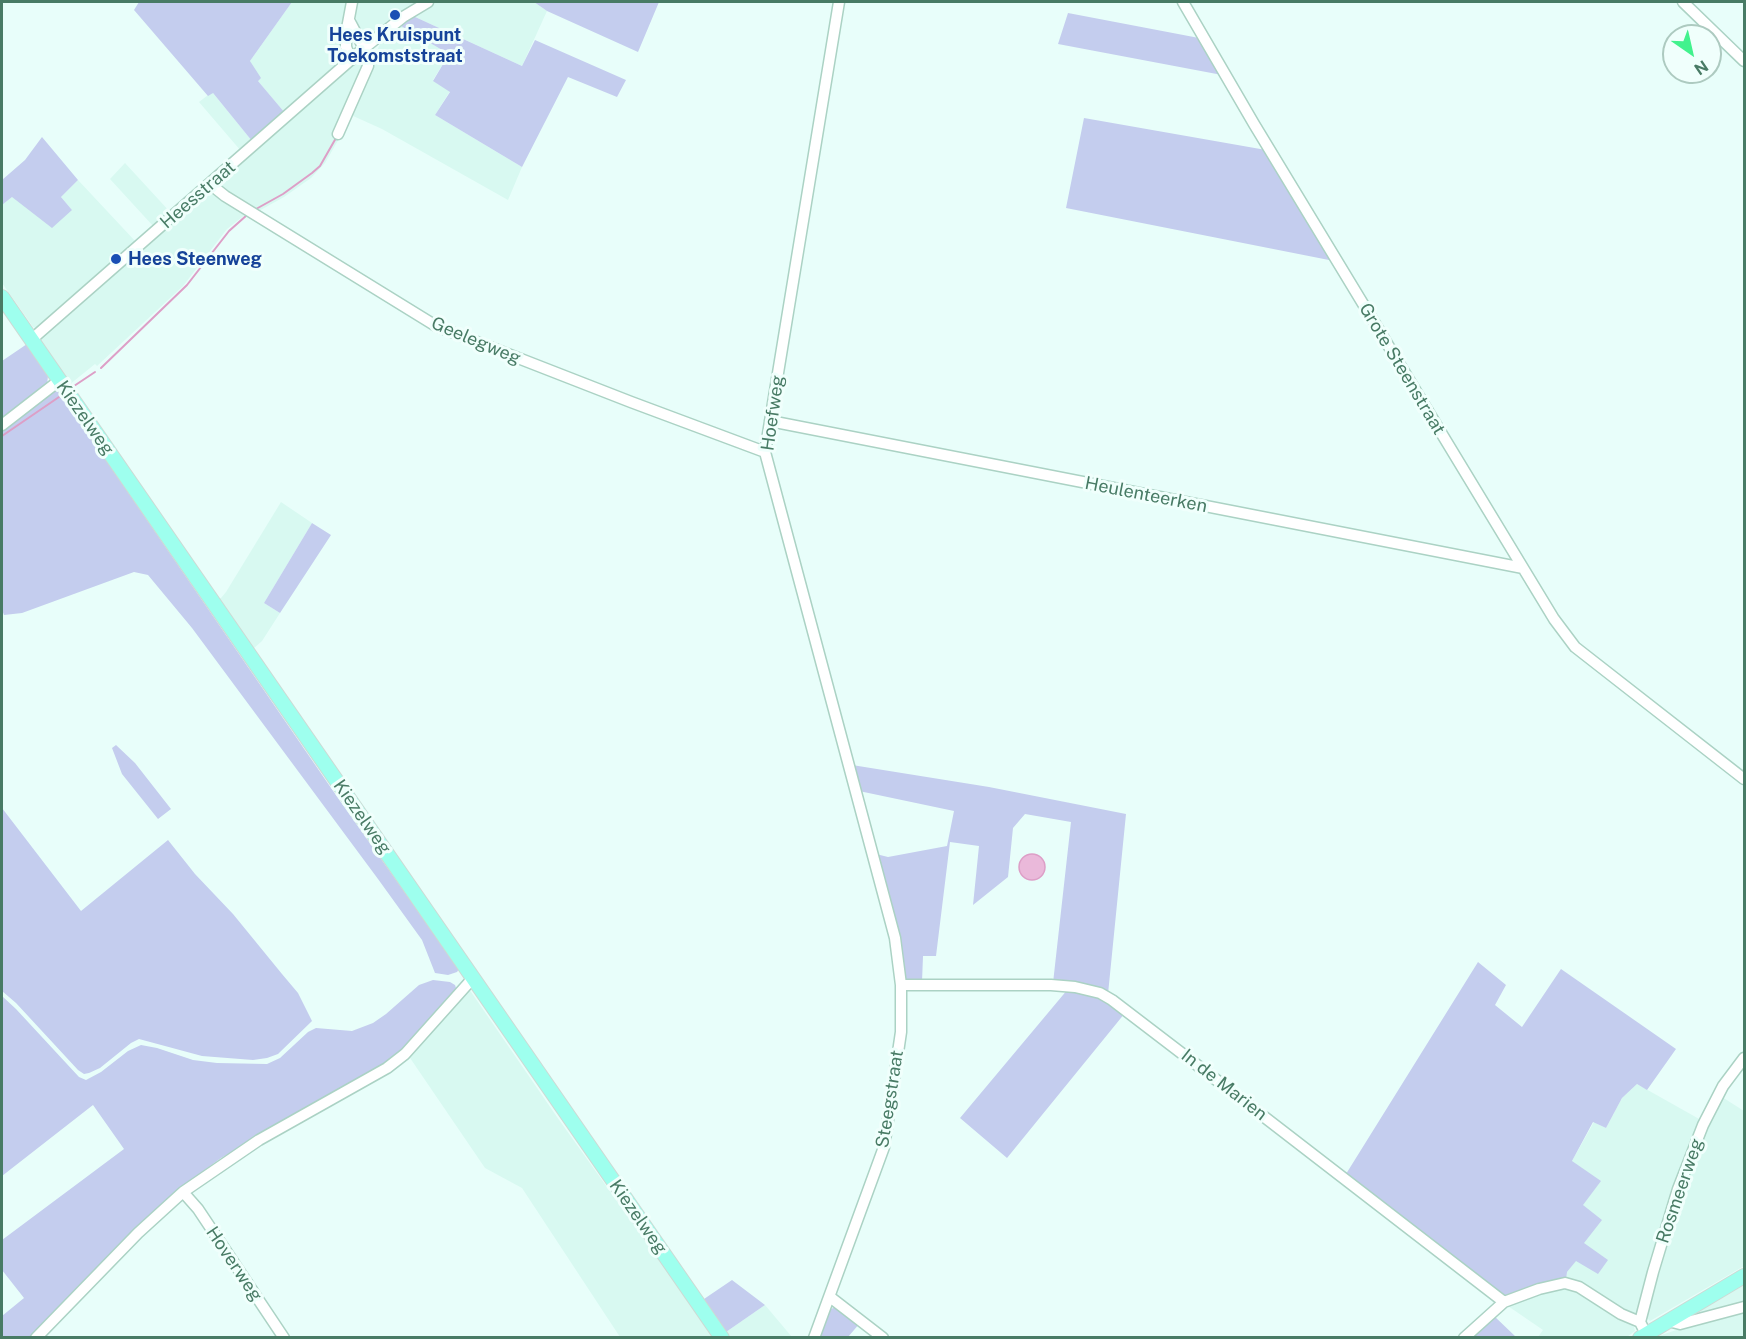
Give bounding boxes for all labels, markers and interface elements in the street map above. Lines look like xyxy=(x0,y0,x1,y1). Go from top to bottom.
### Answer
marker: Hees Kruispunt Toekomststraat xyxy=(388,8,402,22)
place label: Hees Kruispunt Toekomststraat xyxy=(327,24,463,66)
north arrow xyxy=(1662,24,1722,84)
text: N xyxy=(1691,56,1712,79)
street label: Heesstraat xyxy=(156,157,240,233)
place label: Hees Steenweg xyxy=(128,248,262,270)
marker: Hees Steenweg xyxy=(109,252,123,266)
street label: Grote Steenstraat xyxy=(1354,299,1450,439)
street label: Geelegweg xyxy=(428,312,524,370)
street label: Hoefweg xyxy=(757,374,789,452)
street label: Kiezelweg xyxy=(52,377,118,459)
street label: Heulenteerken xyxy=(1083,473,1209,517)
street label: Kiezelweg xyxy=(329,776,395,858)
street label: In de Marien xyxy=(1177,1045,1271,1125)
street label: Steegstraat xyxy=(872,1049,908,1149)
street label: Rosmeerweg xyxy=(1652,1136,1708,1246)
street label: Kiezelweg xyxy=(605,1176,671,1258)
street label: Hoverweg xyxy=(201,1223,267,1305)

